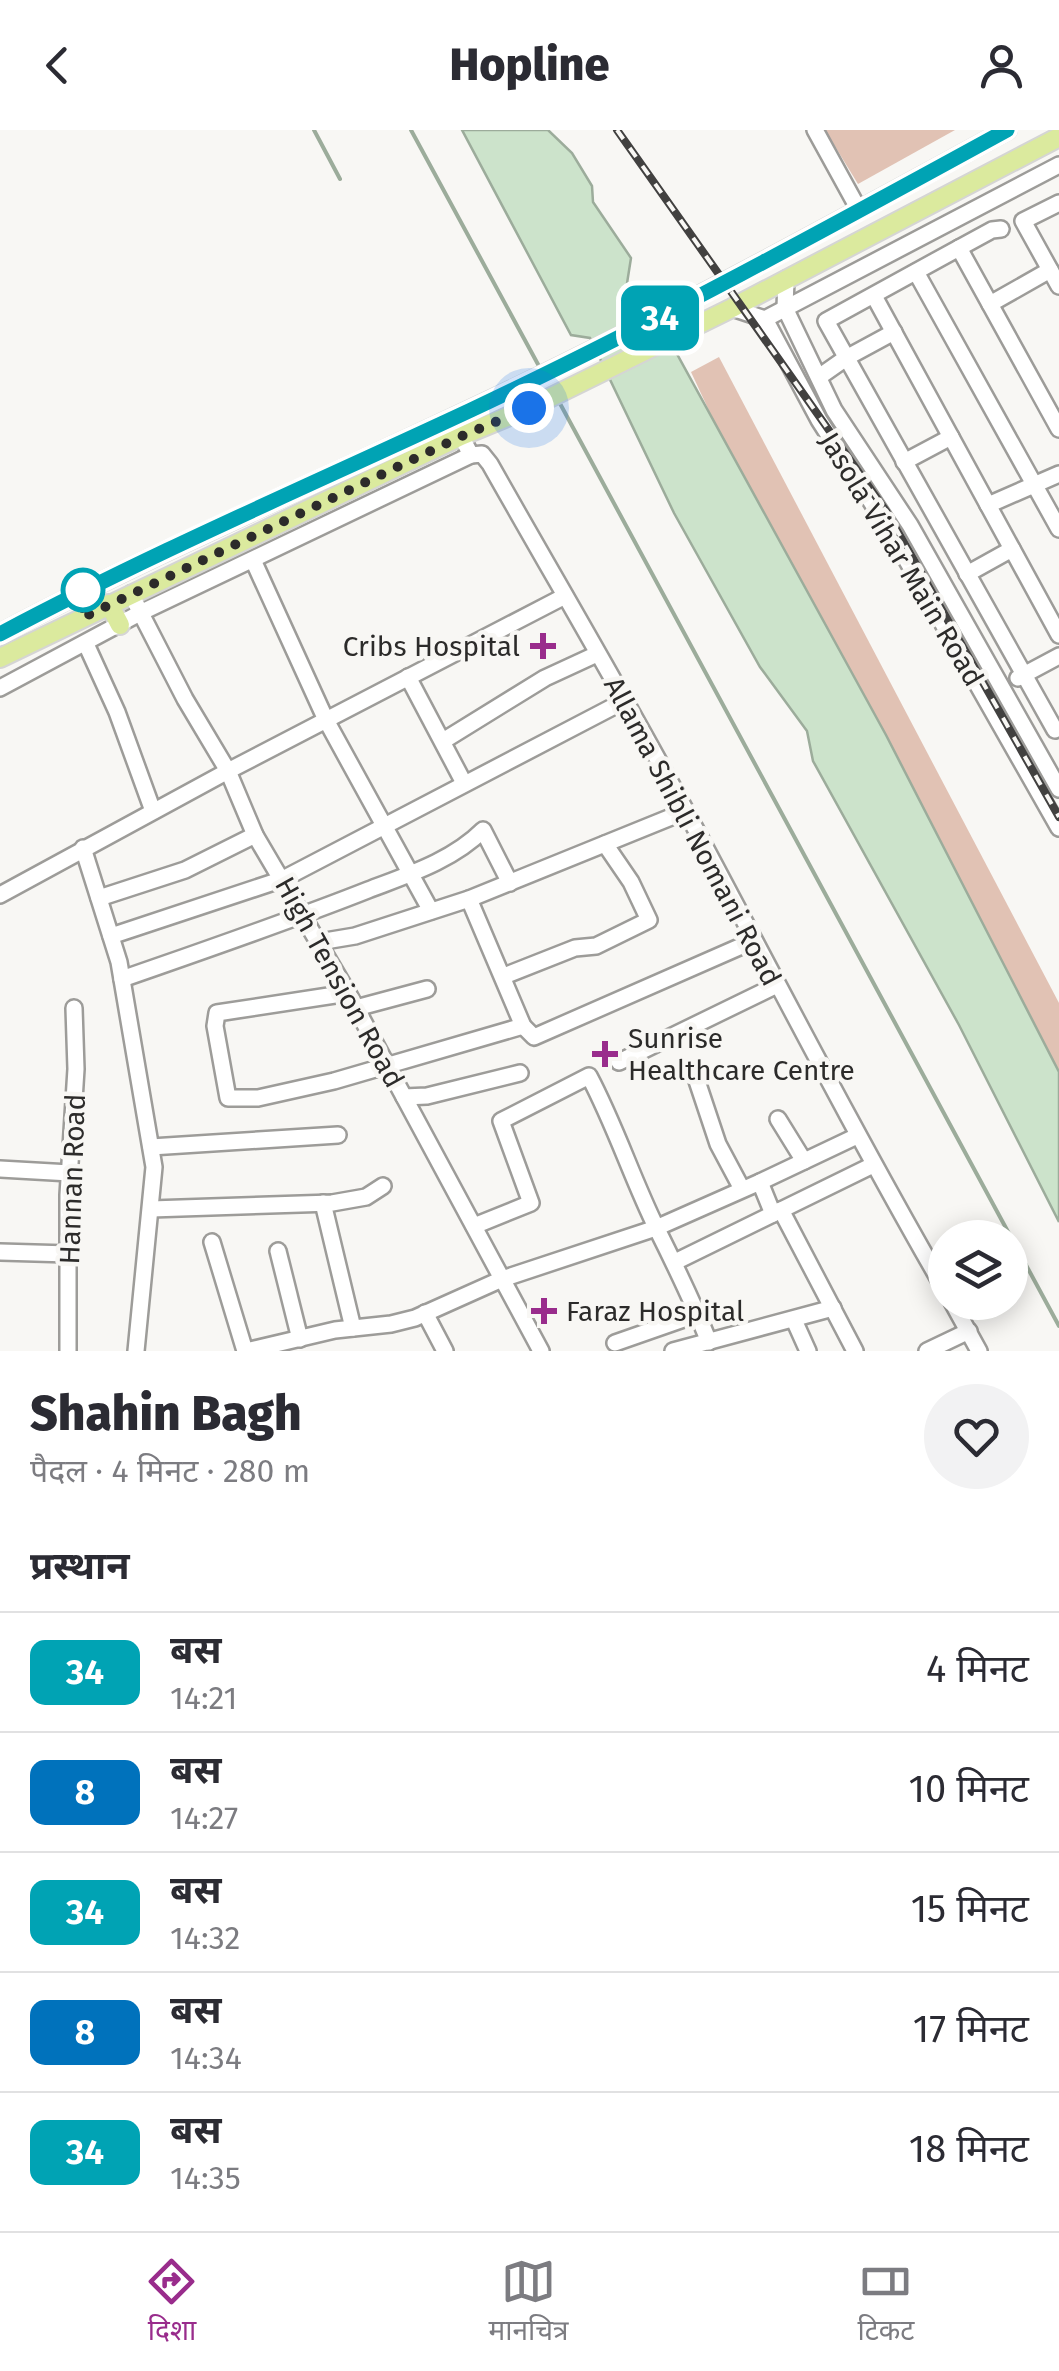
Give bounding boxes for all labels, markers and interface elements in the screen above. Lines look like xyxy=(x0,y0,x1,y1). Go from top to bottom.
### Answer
icon: back xyxy=(30,38,85,93)
text: Hopline xyxy=(450,38,609,92)
icon: person xyxy=(974,38,1029,93)
line badge: 34 xyxy=(615,286,705,350)
text: 34 xyxy=(641,297,679,339)
your location xyxy=(504,383,554,433)
street label: Jasola Vihar Main Road xyxy=(813,426,990,692)
unlabelled marker xyxy=(62,569,104,611)
place label: Cribs Hospital xyxy=(343,630,520,663)
marker: Cribs Hospital xyxy=(530,633,556,659)
street label: Allama Shibli Nomani Road xyxy=(597,671,788,991)
street label: High Tension Road xyxy=(268,871,411,1093)
place label: Sunrise Healthcare Centre xyxy=(628,1022,855,1087)
marker: Sunrise Healthcare Centre xyxy=(592,1041,618,1067)
street label: Hannan Road xyxy=(53,1093,92,1265)
map controls xyxy=(928,1220,1028,1320)
button: layers xyxy=(928,1220,1028,1320)
place label: Faraz Hospital xyxy=(566,1295,744,1328)
marker: Faraz Hospital xyxy=(531,1298,557,1324)
button: heart xyxy=(924,1384,1029,1489)
text: Shahin Bagh xyxy=(30,1385,302,1443)
text: पैदल · 4 मिनट · 280 m xyxy=(30,1452,310,1490)
text: प्रस्थान xyxy=(30,1543,130,1589)
text: बस xyxy=(170,1627,222,1673)
text: 4 मिनट xyxy=(926,1646,1029,1692)
text: 34 xyxy=(66,1651,104,1693)
text: 14:21 xyxy=(170,1679,237,1717)
text: बस xyxy=(170,1747,222,1793)
text: 10 मिनट xyxy=(908,1766,1029,1812)
text: 8 xyxy=(75,1771,95,1813)
text: 14:27 xyxy=(170,1799,238,1837)
text: बस xyxy=(170,1867,222,1913)
text: 15 मिनट xyxy=(911,1886,1029,1932)
text: 34 xyxy=(66,1891,104,1933)
text: 14:32 xyxy=(170,1919,240,1957)
text: बस xyxy=(170,1987,222,2033)
text: 17 मिनट xyxy=(913,2006,1029,2052)
text: 8 xyxy=(75,2011,95,2053)
text: 14:34 xyxy=(170,2039,242,2077)
text: बस xyxy=(170,2107,222,2153)
text: 18 मिनट xyxy=(909,2126,1029,2172)
text: 34 xyxy=(66,2131,104,2173)
text: 14:35 xyxy=(170,2159,241,2197)
tab: दिशा xyxy=(144,2254,199,2351)
tab: मानचित्र xyxy=(488,2254,569,2351)
tab: टिकट xyxy=(857,2254,914,2351)

